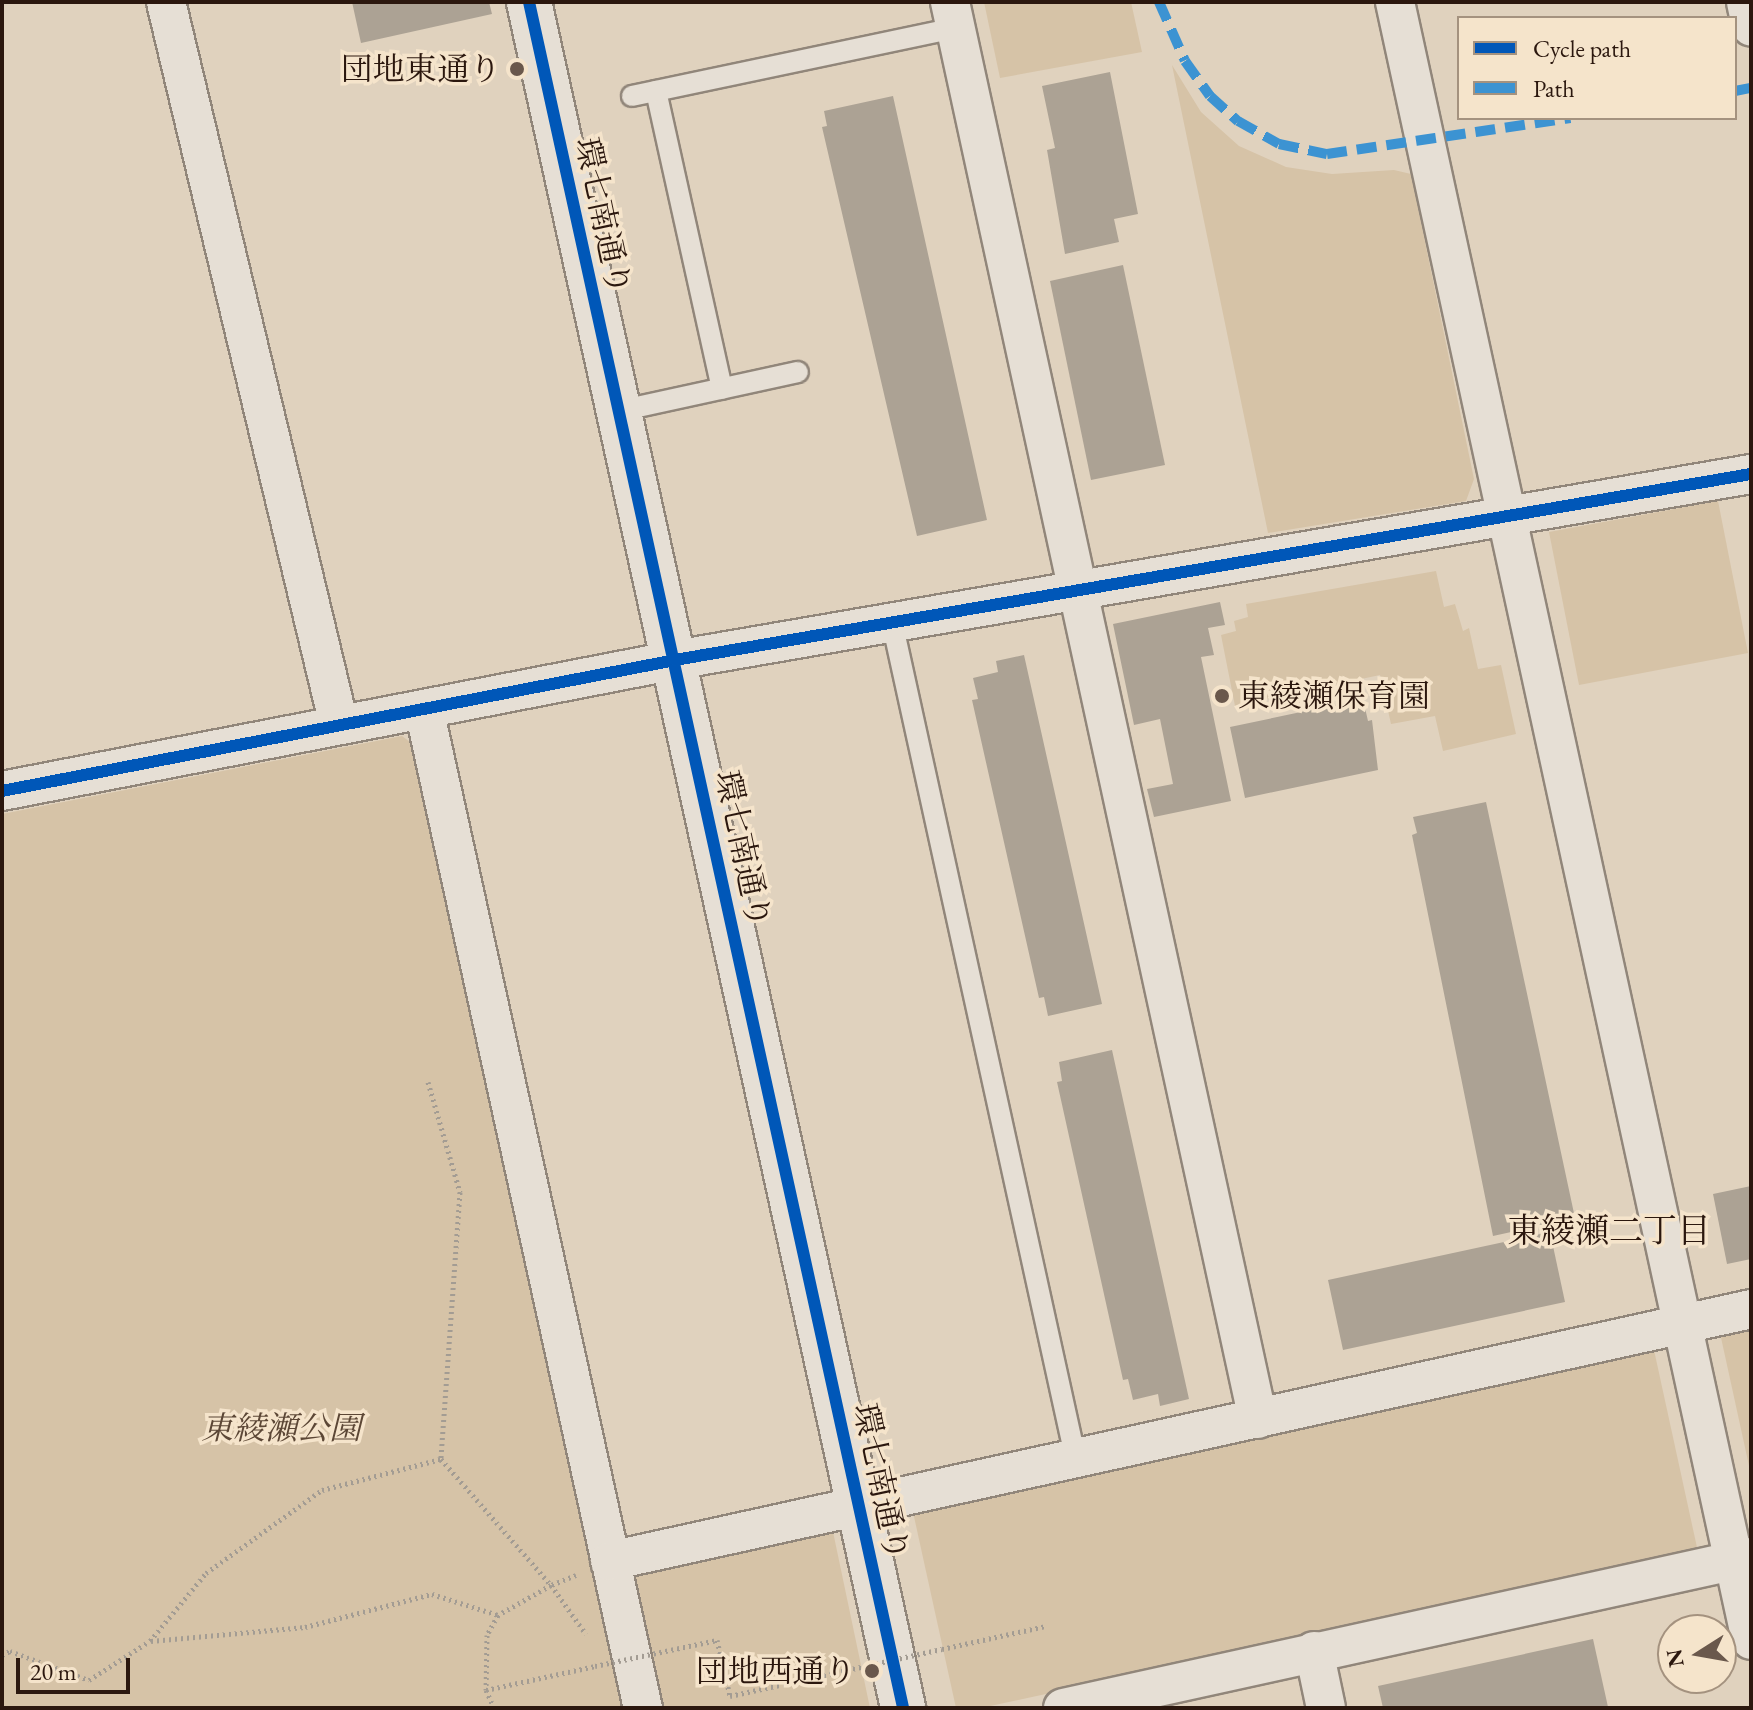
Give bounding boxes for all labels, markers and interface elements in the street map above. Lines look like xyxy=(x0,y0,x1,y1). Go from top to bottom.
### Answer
legend xyxy=(1457,16,1737,120)
text: Cycle path xyxy=(1533,33,1631,64)
place label: 団地東通り xyxy=(341,50,501,88)
marker: 団地東通り xyxy=(508,60,526,78)
text: Path xyxy=(1533,73,1575,104)
street label: 環七南通り xyxy=(568,134,638,298)
place label: 東綾瀬保育園 xyxy=(1238,677,1430,715)
marker: 東綾瀬保育園 xyxy=(1213,687,1231,705)
street label: 環七南通り xyxy=(708,767,778,931)
district label: 東綾瀬二丁目 xyxy=(1507,1211,1711,1251)
street label: 環七南通り xyxy=(846,1400,916,1564)
park label: 東綾瀬公園 xyxy=(201,1409,361,1447)
north arrow xyxy=(1657,1614,1737,1694)
scale bar xyxy=(20,1642,134,1692)
text: N xyxy=(1659,1647,1691,1670)
place label: 団地西通り xyxy=(696,1652,856,1690)
text: 20 m xyxy=(30,1656,77,1687)
marker: 団地西通り xyxy=(863,1662,881,1680)

